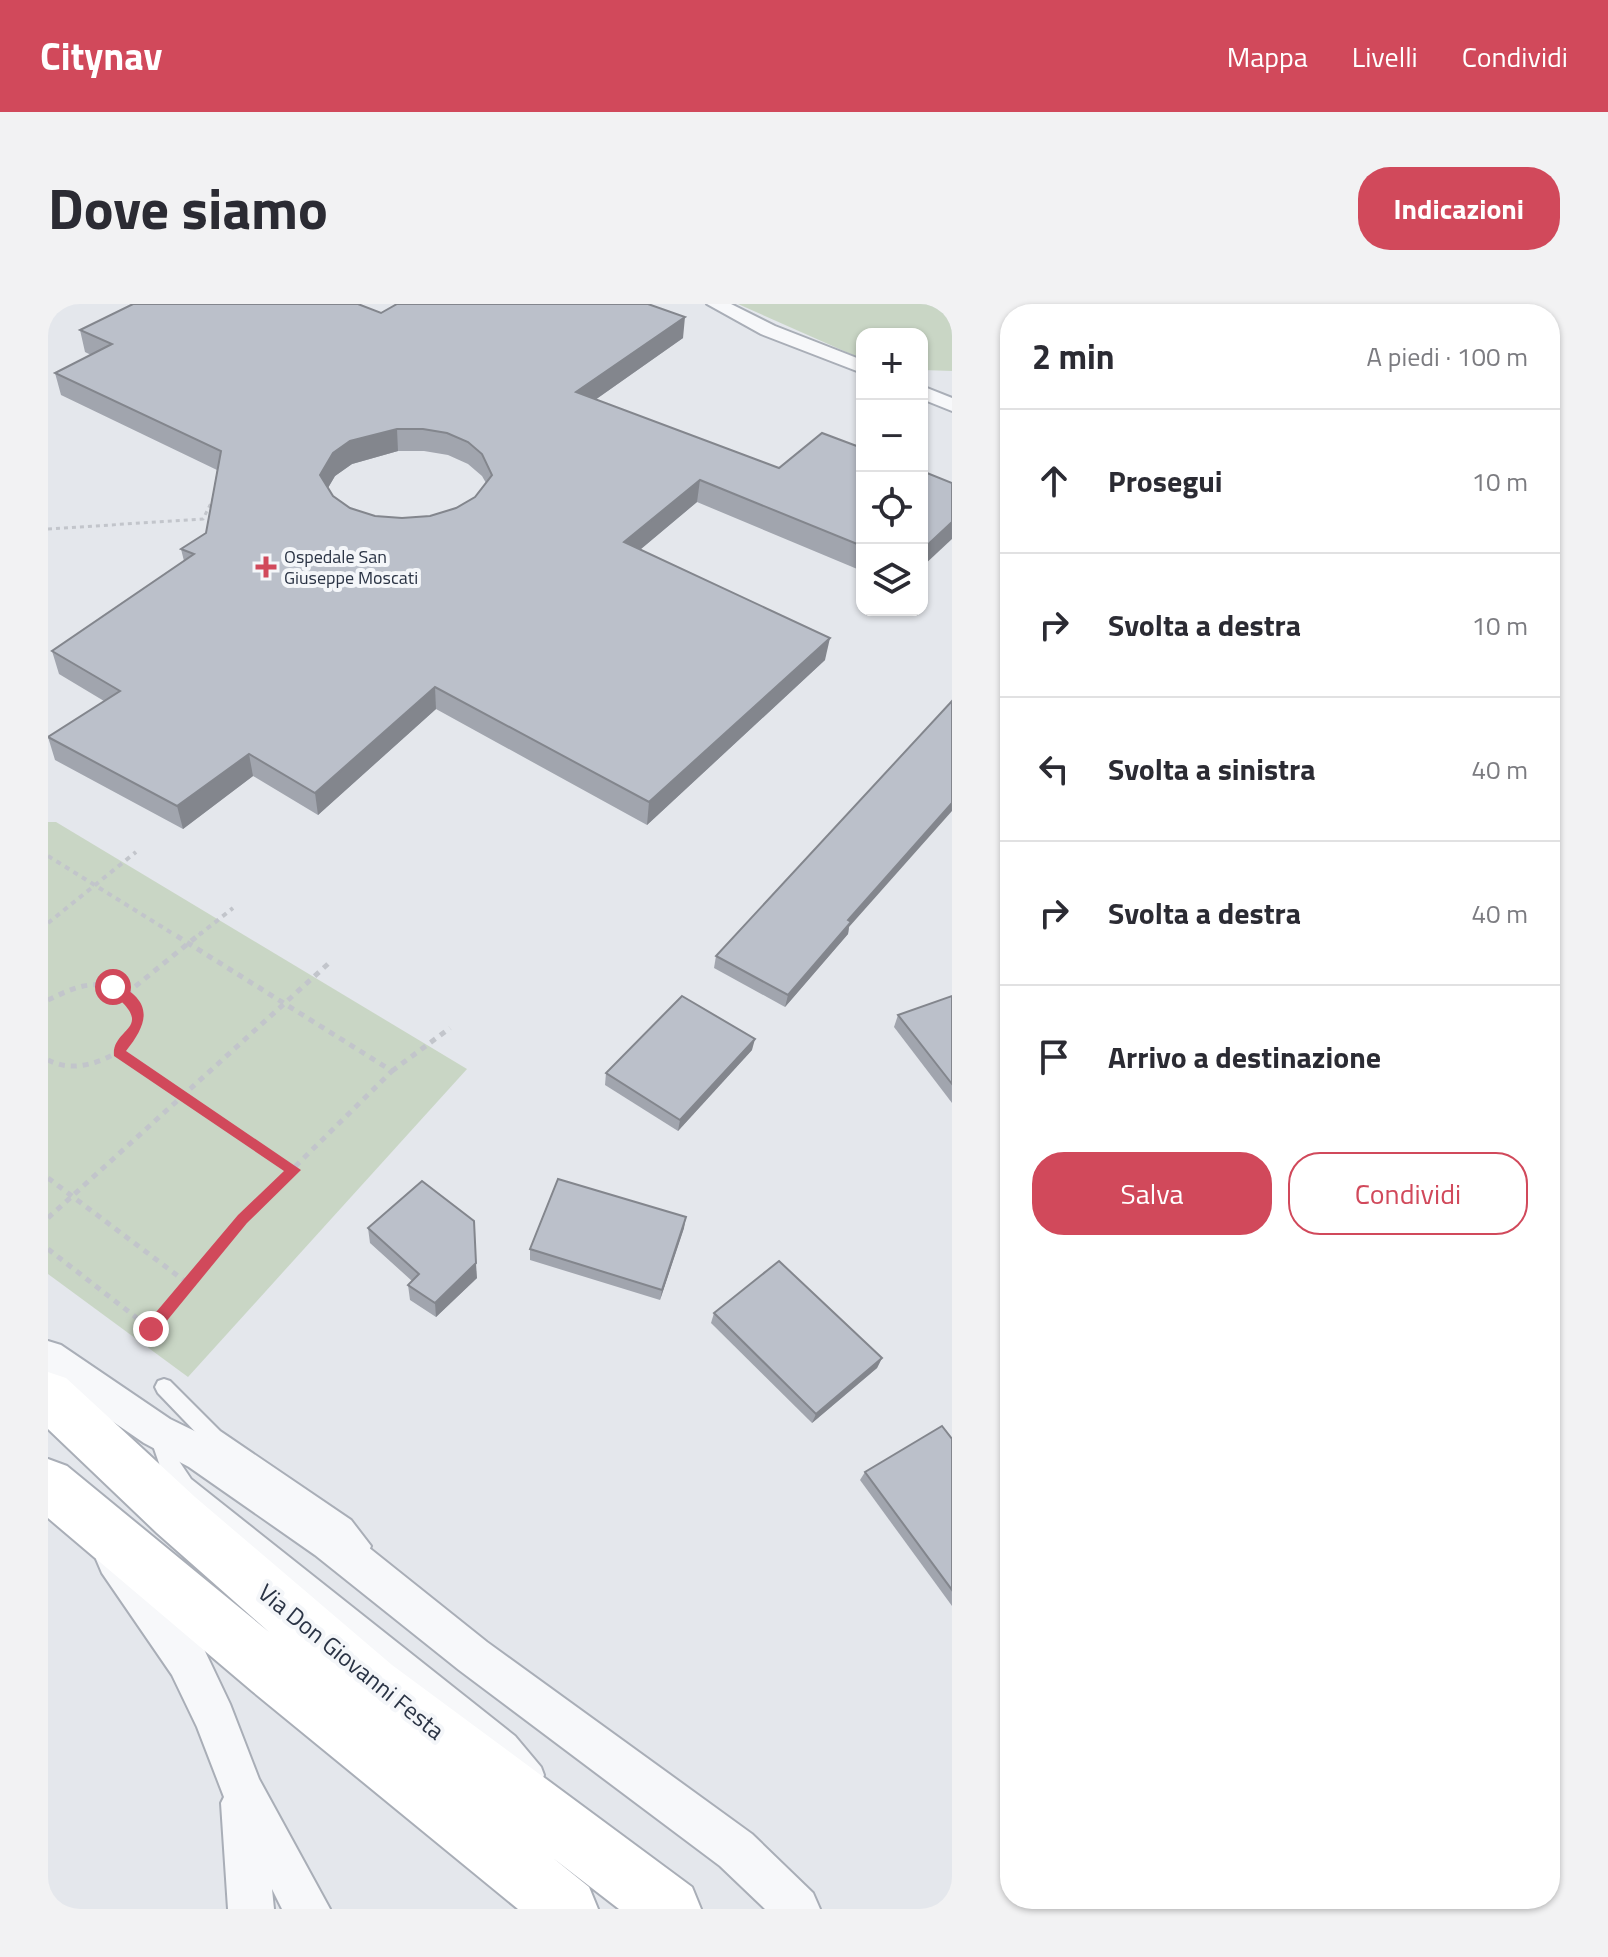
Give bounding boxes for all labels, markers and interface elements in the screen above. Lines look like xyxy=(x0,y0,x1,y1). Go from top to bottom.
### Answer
text: Citynav xyxy=(40,27,162,85)
text: Mappa xyxy=(1227,35,1308,78)
text: Livelli xyxy=(1352,35,1418,78)
text: Condividi xyxy=(1462,35,1568,78)
text: Dove siamo xyxy=(48,166,328,251)
button: Indicazioni xyxy=(1358,167,1560,250)
map controls xyxy=(856,328,928,616)
button: + xyxy=(856,328,928,400)
text: 2 min xyxy=(1032,330,1115,382)
text: A piedi · 100 m xyxy=(1367,337,1528,376)
button: − xyxy=(856,400,928,472)
text: Prosegui xyxy=(1108,458,1223,504)
icon: ahead xyxy=(1032,459,1076,503)
text: 10 m xyxy=(1471,462,1528,501)
button: locate xyxy=(856,472,928,544)
place label: Ospedale San Giuseppe Moscati xyxy=(284,543,418,591)
button: layers xyxy=(856,544,928,616)
marker: Ospedale San Giuseppe Moscati xyxy=(255,556,277,578)
text: Svolta a destra xyxy=(1108,602,1301,648)
icon: right xyxy=(1032,603,1076,647)
text: 10 m xyxy=(1471,606,1528,645)
text: Svolta a sinistra xyxy=(1108,746,1316,792)
icon: left xyxy=(1032,747,1076,791)
text: 40 m xyxy=(1471,750,1528,789)
text: Svolta a destra xyxy=(1108,890,1301,936)
icon: right xyxy=(1032,891,1076,935)
text: 40 m xyxy=(1471,894,1528,933)
route start xyxy=(95,969,131,1005)
text: Arrivo a destinazione xyxy=(1108,1034,1381,1080)
icon: arrive xyxy=(1032,1035,1076,1079)
button: Salva xyxy=(1032,1152,1272,1235)
button: Condividi xyxy=(1288,1152,1528,1235)
route end xyxy=(133,1311,169,1347)
street label: Via Don Giovanni Festa xyxy=(251,1575,453,1748)

